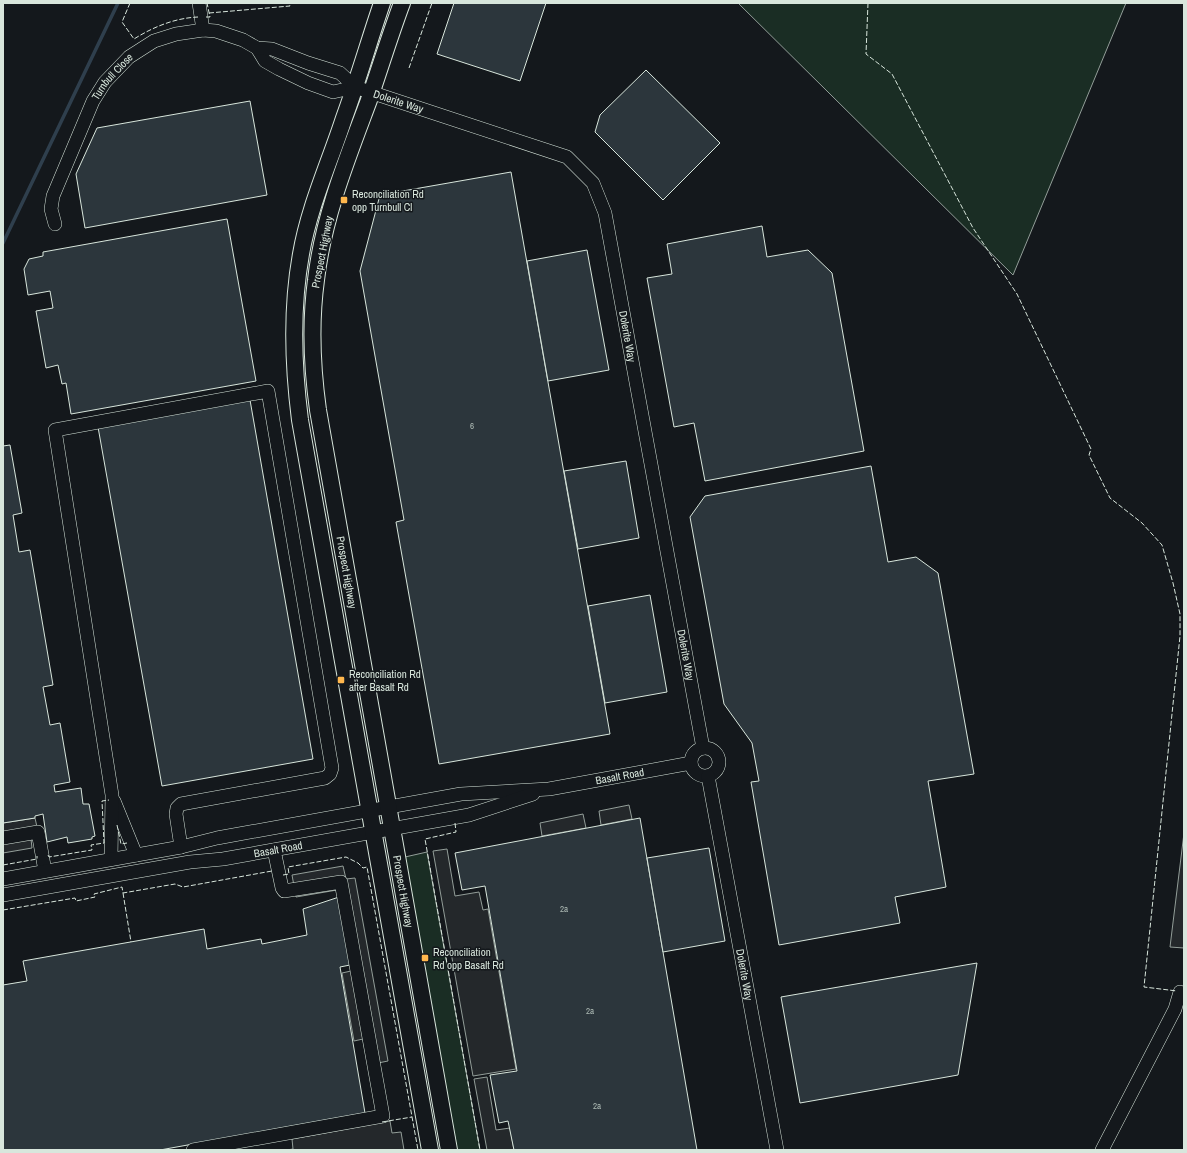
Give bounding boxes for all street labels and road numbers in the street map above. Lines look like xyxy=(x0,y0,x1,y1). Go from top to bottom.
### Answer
street label: Turnbull Close xyxy=(88,50,135,103)
street label: Dolerite Way xyxy=(372,87,426,116)
street label: Prospect Highway xyxy=(308,214,336,289)
street label: Dolerite Way xyxy=(616,310,639,364)
street label: Prospect Highway xyxy=(333,535,360,610)
street label: Dolerite Way xyxy=(674,628,698,682)
street label: Basalt Road xyxy=(594,765,645,787)
street label: Basalt Road xyxy=(253,838,304,860)
street label: Prospect Highway xyxy=(390,854,417,929)
street label: Dolerite Way xyxy=(733,948,756,1002)

